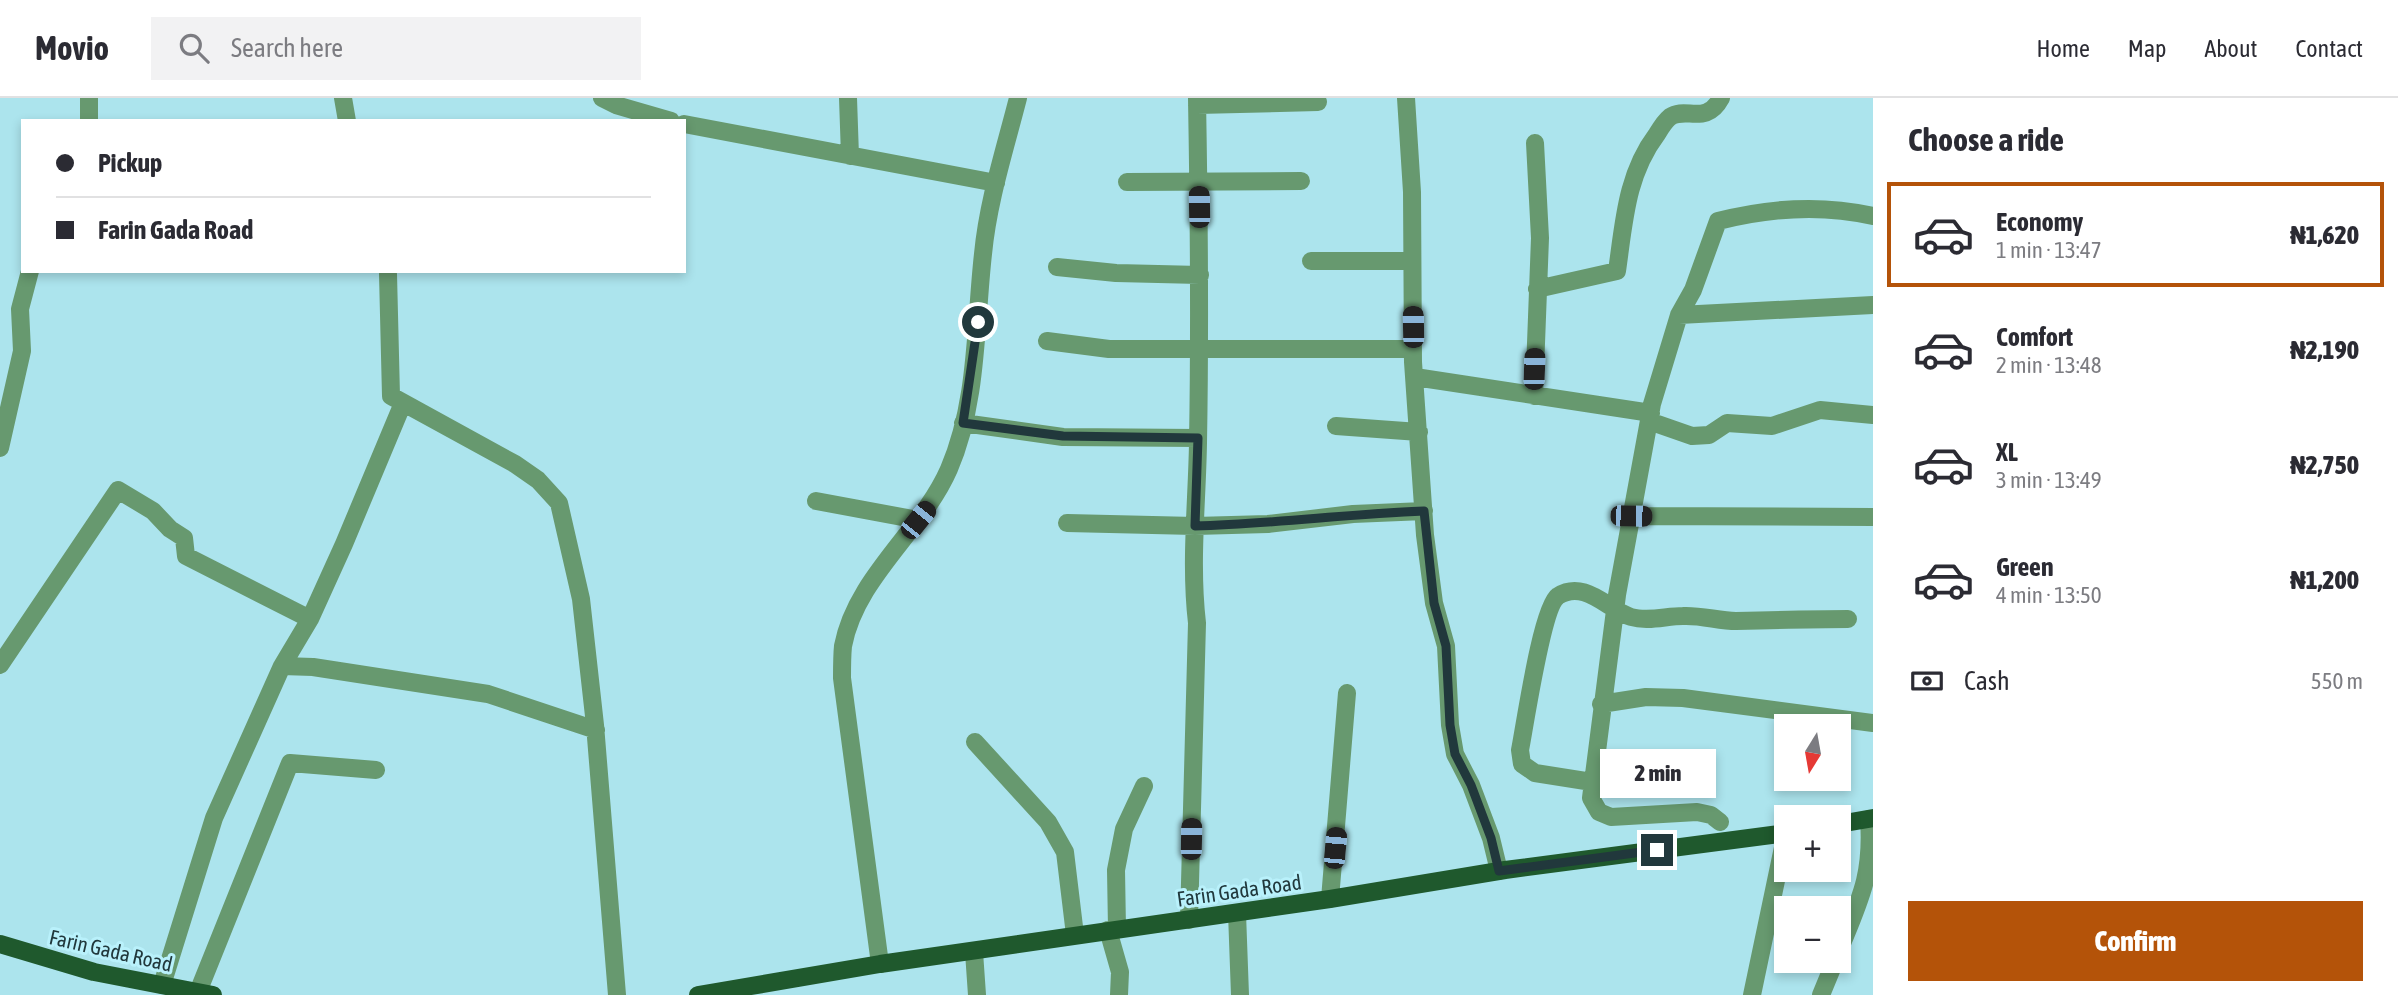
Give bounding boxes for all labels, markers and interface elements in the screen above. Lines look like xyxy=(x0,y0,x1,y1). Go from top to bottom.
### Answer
search box xyxy=(151,17,641,80)
text: Movio xyxy=(35,29,109,67)
icon: search xyxy=(175,29,213,67)
text: Search here xyxy=(231,33,343,63)
text: Home xyxy=(2036,35,2090,62)
text: Map xyxy=(2128,35,2166,62)
text: About xyxy=(2204,35,2257,62)
text: Contact xyxy=(2295,35,2363,62)
text: Choose a ride xyxy=(1908,121,2064,158)
text: Pickup xyxy=(98,148,162,178)
car xyxy=(1189,186,1210,228)
icon: car xyxy=(1912,203,1975,266)
text: Economy xyxy=(1996,207,2083,237)
text: Farin Gada Road xyxy=(98,215,253,245)
text: ₦1,620 xyxy=(2290,220,2359,250)
text: 1 min · 13:47 xyxy=(1996,237,2102,263)
route start xyxy=(962,306,994,338)
car xyxy=(1403,306,1424,348)
icon: car xyxy=(1912,318,1975,381)
text: Comfort xyxy=(1996,322,2073,352)
text: ₦2,190 xyxy=(2290,335,2359,365)
car xyxy=(1523,348,1546,390)
text: 2 min · 13:48 xyxy=(1996,352,2102,378)
icon: car xyxy=(1912,433,1975,496)
text: XL xyxy=(1996,437,2018,467)
text: ₦2,750 xyxy=(2290,450,2359,480)
text: 3 min · 13:49 xyxy=(1996,467,2102,493)
car xyxy=(897,497,940,543)
car xyxy=(1610,505,1653,527)
icon: car xyxy=(1912,548,1975,611)
text: Green xyxy=(1996,552,2054,582)
text: ₦1,200 xyxy=(2290,565,2359,595)
text: 4 min · 13:50 xyxy=(1996,582,2102,608)
icon: cash xyxy=(1908,662,1946,700)
text: Cash xyxy=(1964,666,2010,696)
text: 550 m xyxy=(2311,668,2363,694)
north arrow xyxy=(1774,714,1852,791)
map controls xyxy=(1774,714,1851,973)
callout: 2 min xyxy=(1599,748,1715,798)
text: 2 min xyxy=(1635,760,1681,786)
button: + xyxy=(1774,805,1851,882)
car xyxy=(1181,818,1202,860)
car xyxy=(1323,826,1348,870)
route end xyxy=(1641,834,1673,866)
street label: Farin Gada Road xyxy=(1175,869,1303,911)
button: − xyxy=(1774,896,1851,973)
button: Confirm xyxy=(1908,901,2363,981)
street label: Farin Gada Road xyxy=(47,924,175,976)

